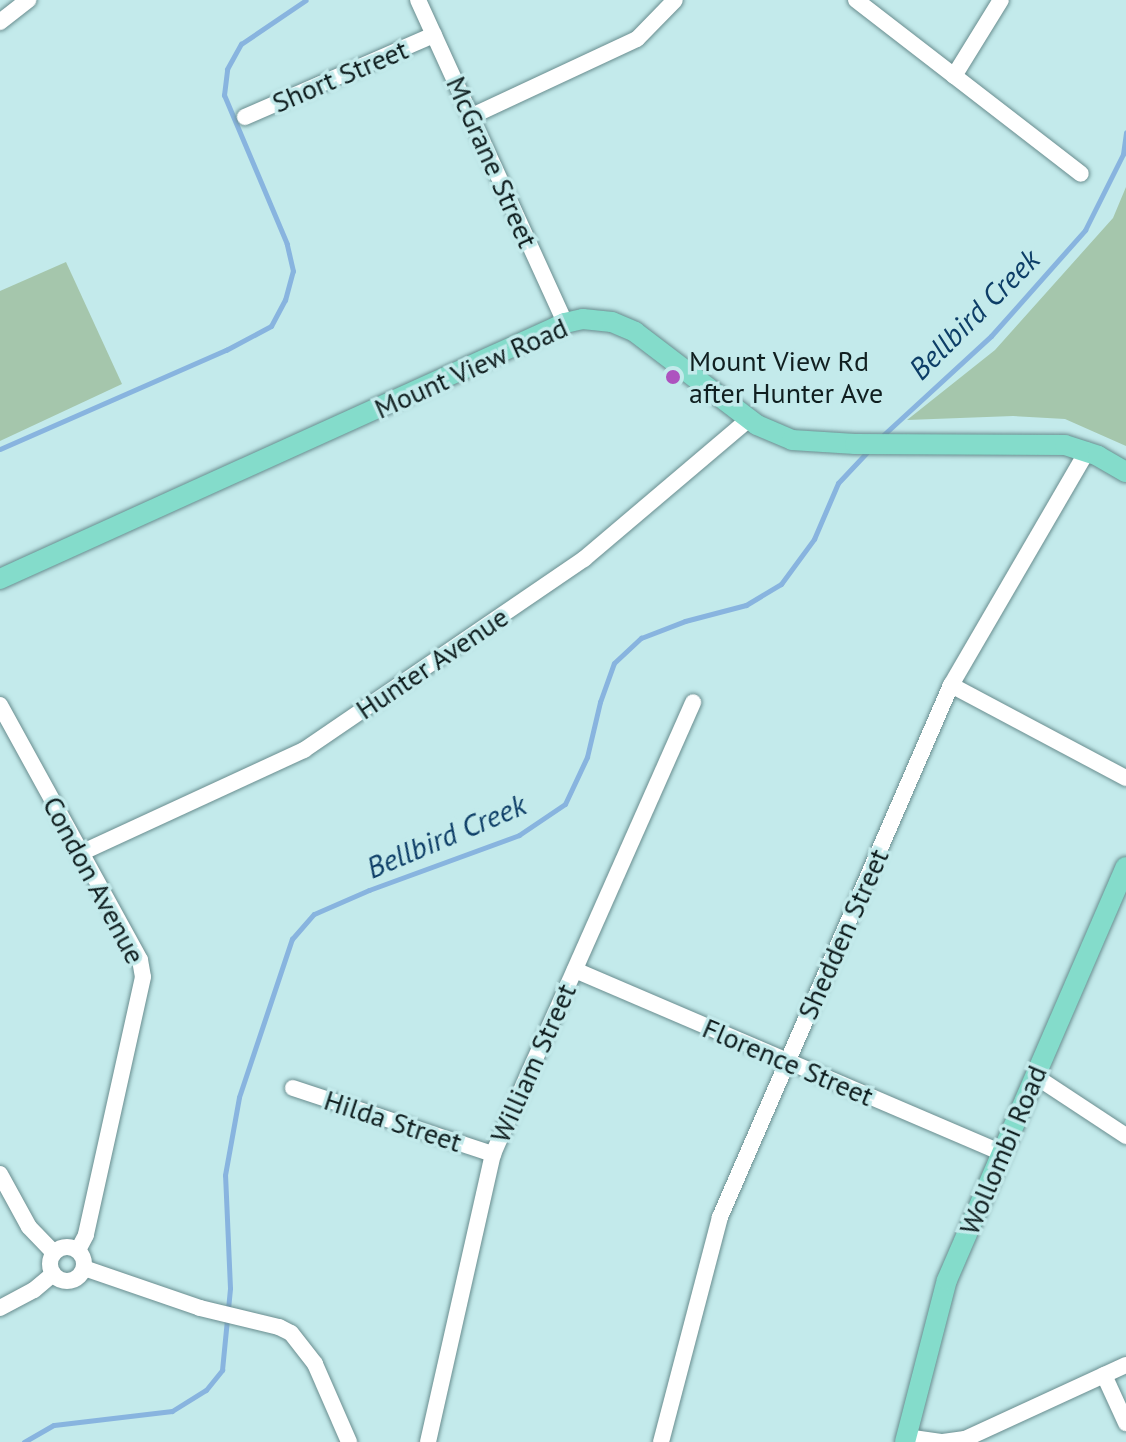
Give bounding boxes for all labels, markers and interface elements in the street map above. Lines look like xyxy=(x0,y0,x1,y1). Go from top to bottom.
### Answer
street label: Short Street xyxy=(267,32,413,120)
street label: McGrane Street xyxy=(439,71,545,253)
water label: Bellbird Creek xyxy=(901,241,1047,387)
street label: Mount View Road xyxy=(369,310,573,426)
place label: Mount View Rd after Hunter Ave xyxy=(689,344,884,410)
marker: Mount View Rd after Hunter Ave xyxy=(664,368,682,386)
street label: Hunter Avenue xyxy=(349,600,515,726)
water label: Bellbird Creek xyxy=(361,786,531,886)
street label: Condon Avenue xyxy=(36,790,152,970)
street label: Shedden Street xyxy=(790,844,896,1024)
street label: William Street xyxy=(483,978,583,1148)
street label: Florence Street xyxy=(698,1011,878,1113)
street label: Wollombi Road xyxy=(952,1060,1054,1240)
street label: Hilda Street xyxy=(320,1083,466,1159)

